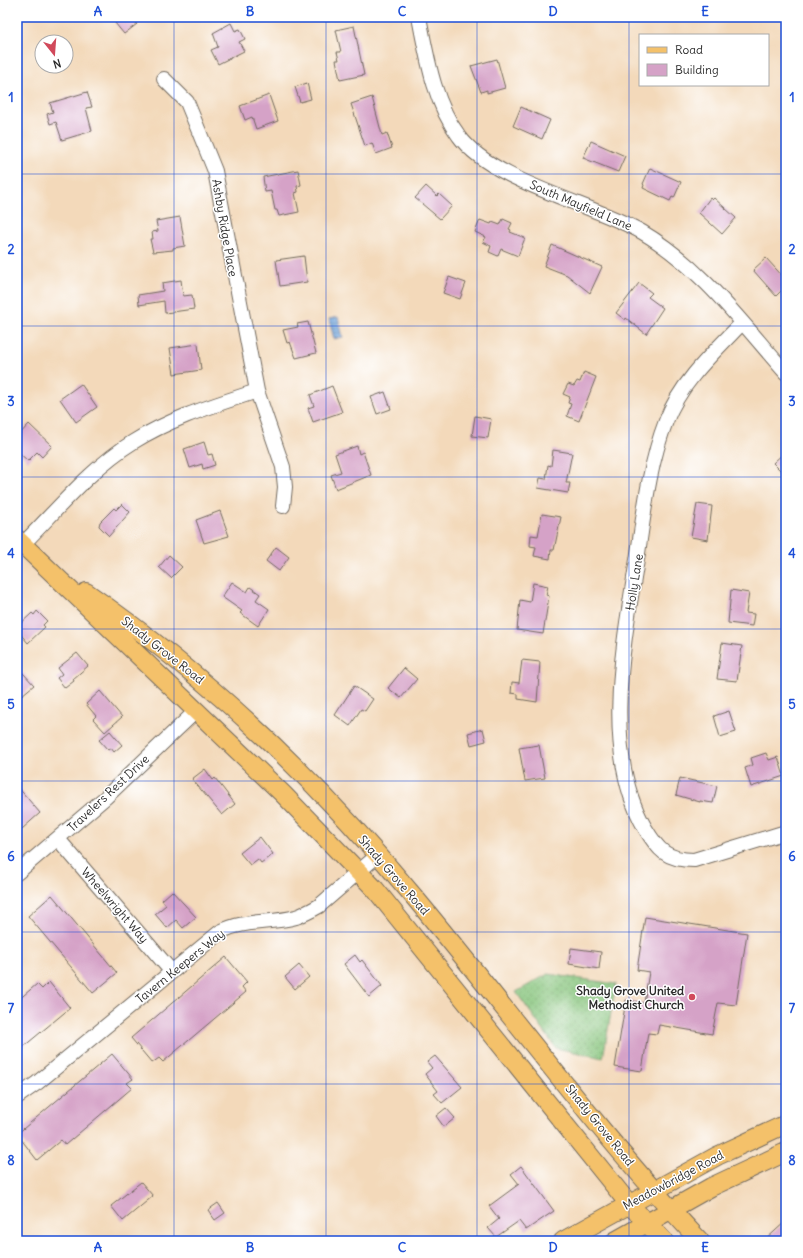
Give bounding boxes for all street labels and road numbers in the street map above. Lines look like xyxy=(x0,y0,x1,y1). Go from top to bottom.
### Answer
street label: South Mayfield Lane xyxy=(527,177,635,233)
street label: Ashby Ridge Place xyxy=(209,178,241,278)
street label: Holly Lane xyxy=(622,553,646,611)
street label: Shady Grove Road xyxy=(119,613,207,687)
street label: Travelers Rest Drive xyxy=(64,751,152,835)
street label: Shady Grove Road xyxy=(355,832,433,918)
street label: Wheelwright Way xyxy=(78,864,152,946)
street label: Tavern Keepers Way xyxy=(133,926,227,1006)
street label: Shady Grove Road xyxy=(563,1081,637,1169)
street label: Meadowbridge Road xyxy=(620,1147,726,1213)

